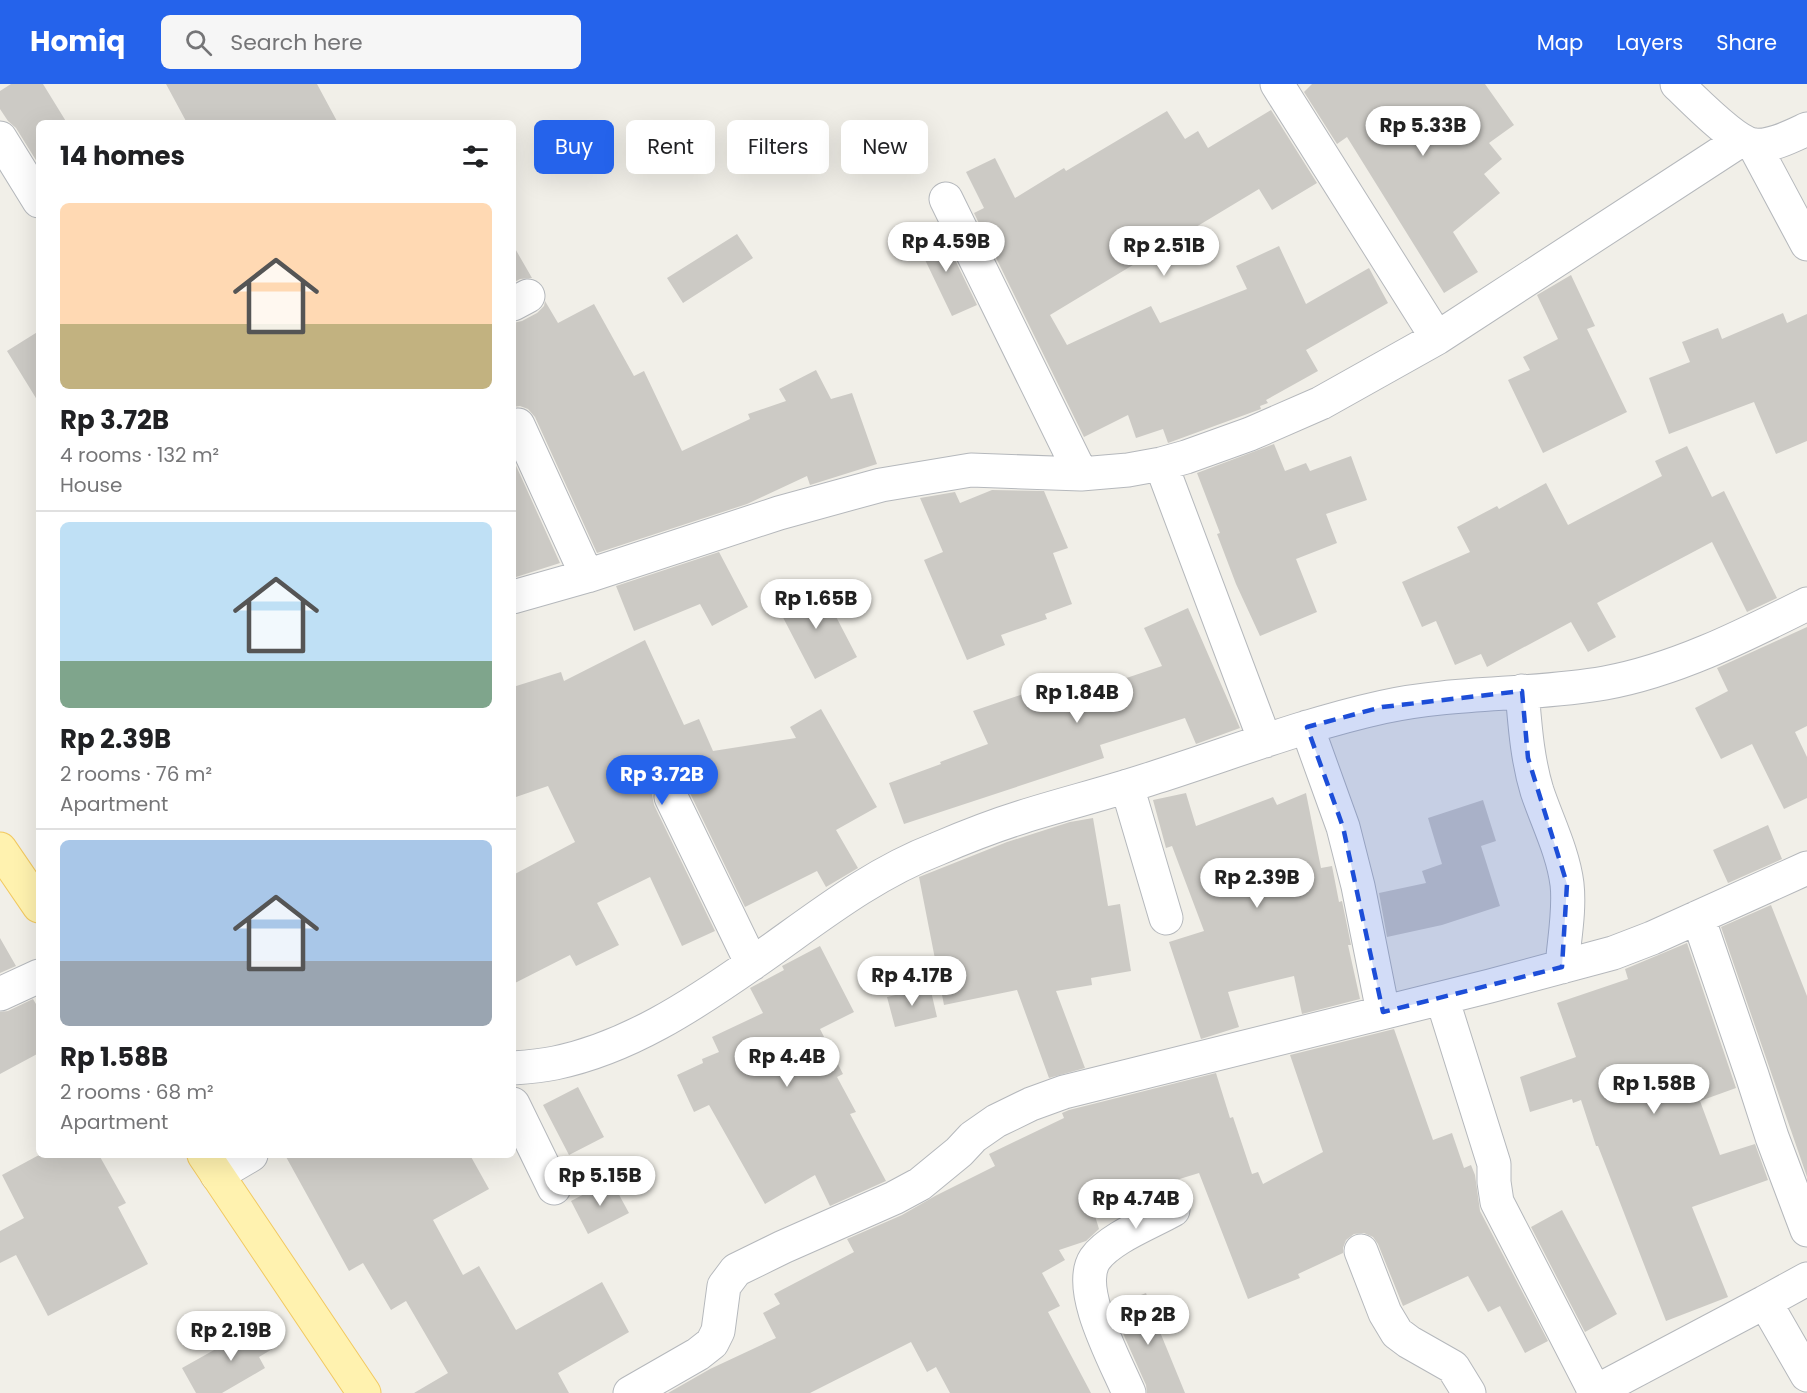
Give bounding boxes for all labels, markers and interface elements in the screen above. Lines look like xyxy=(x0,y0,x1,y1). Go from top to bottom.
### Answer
search box xyxy=(161,15,581,69)
text: Homiq xyxy=(30,22,125,61)
icon: search xyxy=(182,26,215,59)
text: Search here xyxy=(230,27,363,58)
text: Map xyxy=(1537,28,1583,57)
text: Layers xyxy=(1616,28,1683,57)
text: Share xyxy=(1716,28,1777,57)
pin: Rp 5.33B xyxy=(1361,106,1485,157)
text: Rp 5.33B xyxy=(1380,111,1466,139)
chip: Buy xyxy=(534,120,614,174)
chip: Rent xyxy=(626,120,715,174)
chip: Filters xyxy=(727,120,829,174)
chip: New xyxy=(841,120,928,174)
text: 14 homes xyxy=(60,138,185,174)
icon: filters xyxy=(459,140,492,173)
pin: Rp 4.59B xyxy=(884,222,1008,273)
pin: Rp 2.51B xyxy=(1102,226,1226,277)
text: Rp 4.59B xyxy=(902,227,990,255)
text: Rp 2.51B xyxy=(1123,231,1205,259)
icon: home xyxy=(222,242,330,350)
text: Rp 3.72B xyxy=(60,402,169,438)
text: 4 rooms · 132 m² xyxy=(60,441,219,469)
text: House xyxy=(60,471,122,499)
icon: home xyxy=(222,561,330,669)
pin: Rp 1.65B xyxy=(754,579,878,630)
text: Rp 1.65B xyxy=(775,584,857,612)
pin: Rp 1.84B xyxy=(1015,673,1139,724)
text: Rp 1.84B xyxy=(1035,678,1119,706)
text: Rp 2.39B xyxy=(60,721,171,757)
pin: Rp 3.72B xyxy=(600,755,724,806)
text: 2 rooms · 76 m² xyxy=(60,760,212,788)
text: Rp 3.72B xyxy=(620,760,704,788)
text: Apartment xyxy=(60,790,168,818)
pin: Rp 2.39B xyxy=(1195,858,1319,909)
text: Rp 2.39B xyxy=(1214,863,1300,891)
icon: home xyxy=(222,879,330,987)
pin: Rp 4.17B xyxy=(850,956,974,1007)
text: Rp 4.17B xyxy=(871,961,953,989)
pin: Rp 4.4B xyxy=(732,1037,842,1088)
text: Rp 1.58B xyxy=(60,1039,168,1075)
text: Rp 4.4B xyxy=(749,1042,825,1070)
pin: Rp 1.58B xyxy=(1592,1064,1716,1115)
text: Rp 1.58B xyxy=(1612,1069,1696,1097)
text: 2 rooms · 68 m² xyxy=(60,1078,214,1106)
text: Apartment xyxy=(60,1108,168,1136)
pin: Rp 5.15B xyxy=(538,1156,662,1207)
text: Rp 5.15B xyxy=(558,1161,642,1189)
pin: Rp 4.74B xyxy=(1074,1179,1198,1230)
text: Rp 4.74B xyxy=(1092,1184,1180,1212)
pin: Rp 2B xyxy=(1106,1295,1190,1346)
text: Rp 2B xyxy=(1120,1300,1176,1328)
pin: Rp 2.19B xyxy=(169,1311,293,1362)
text: Rp 2.19B xyxy=(191,1316,271,1344)

